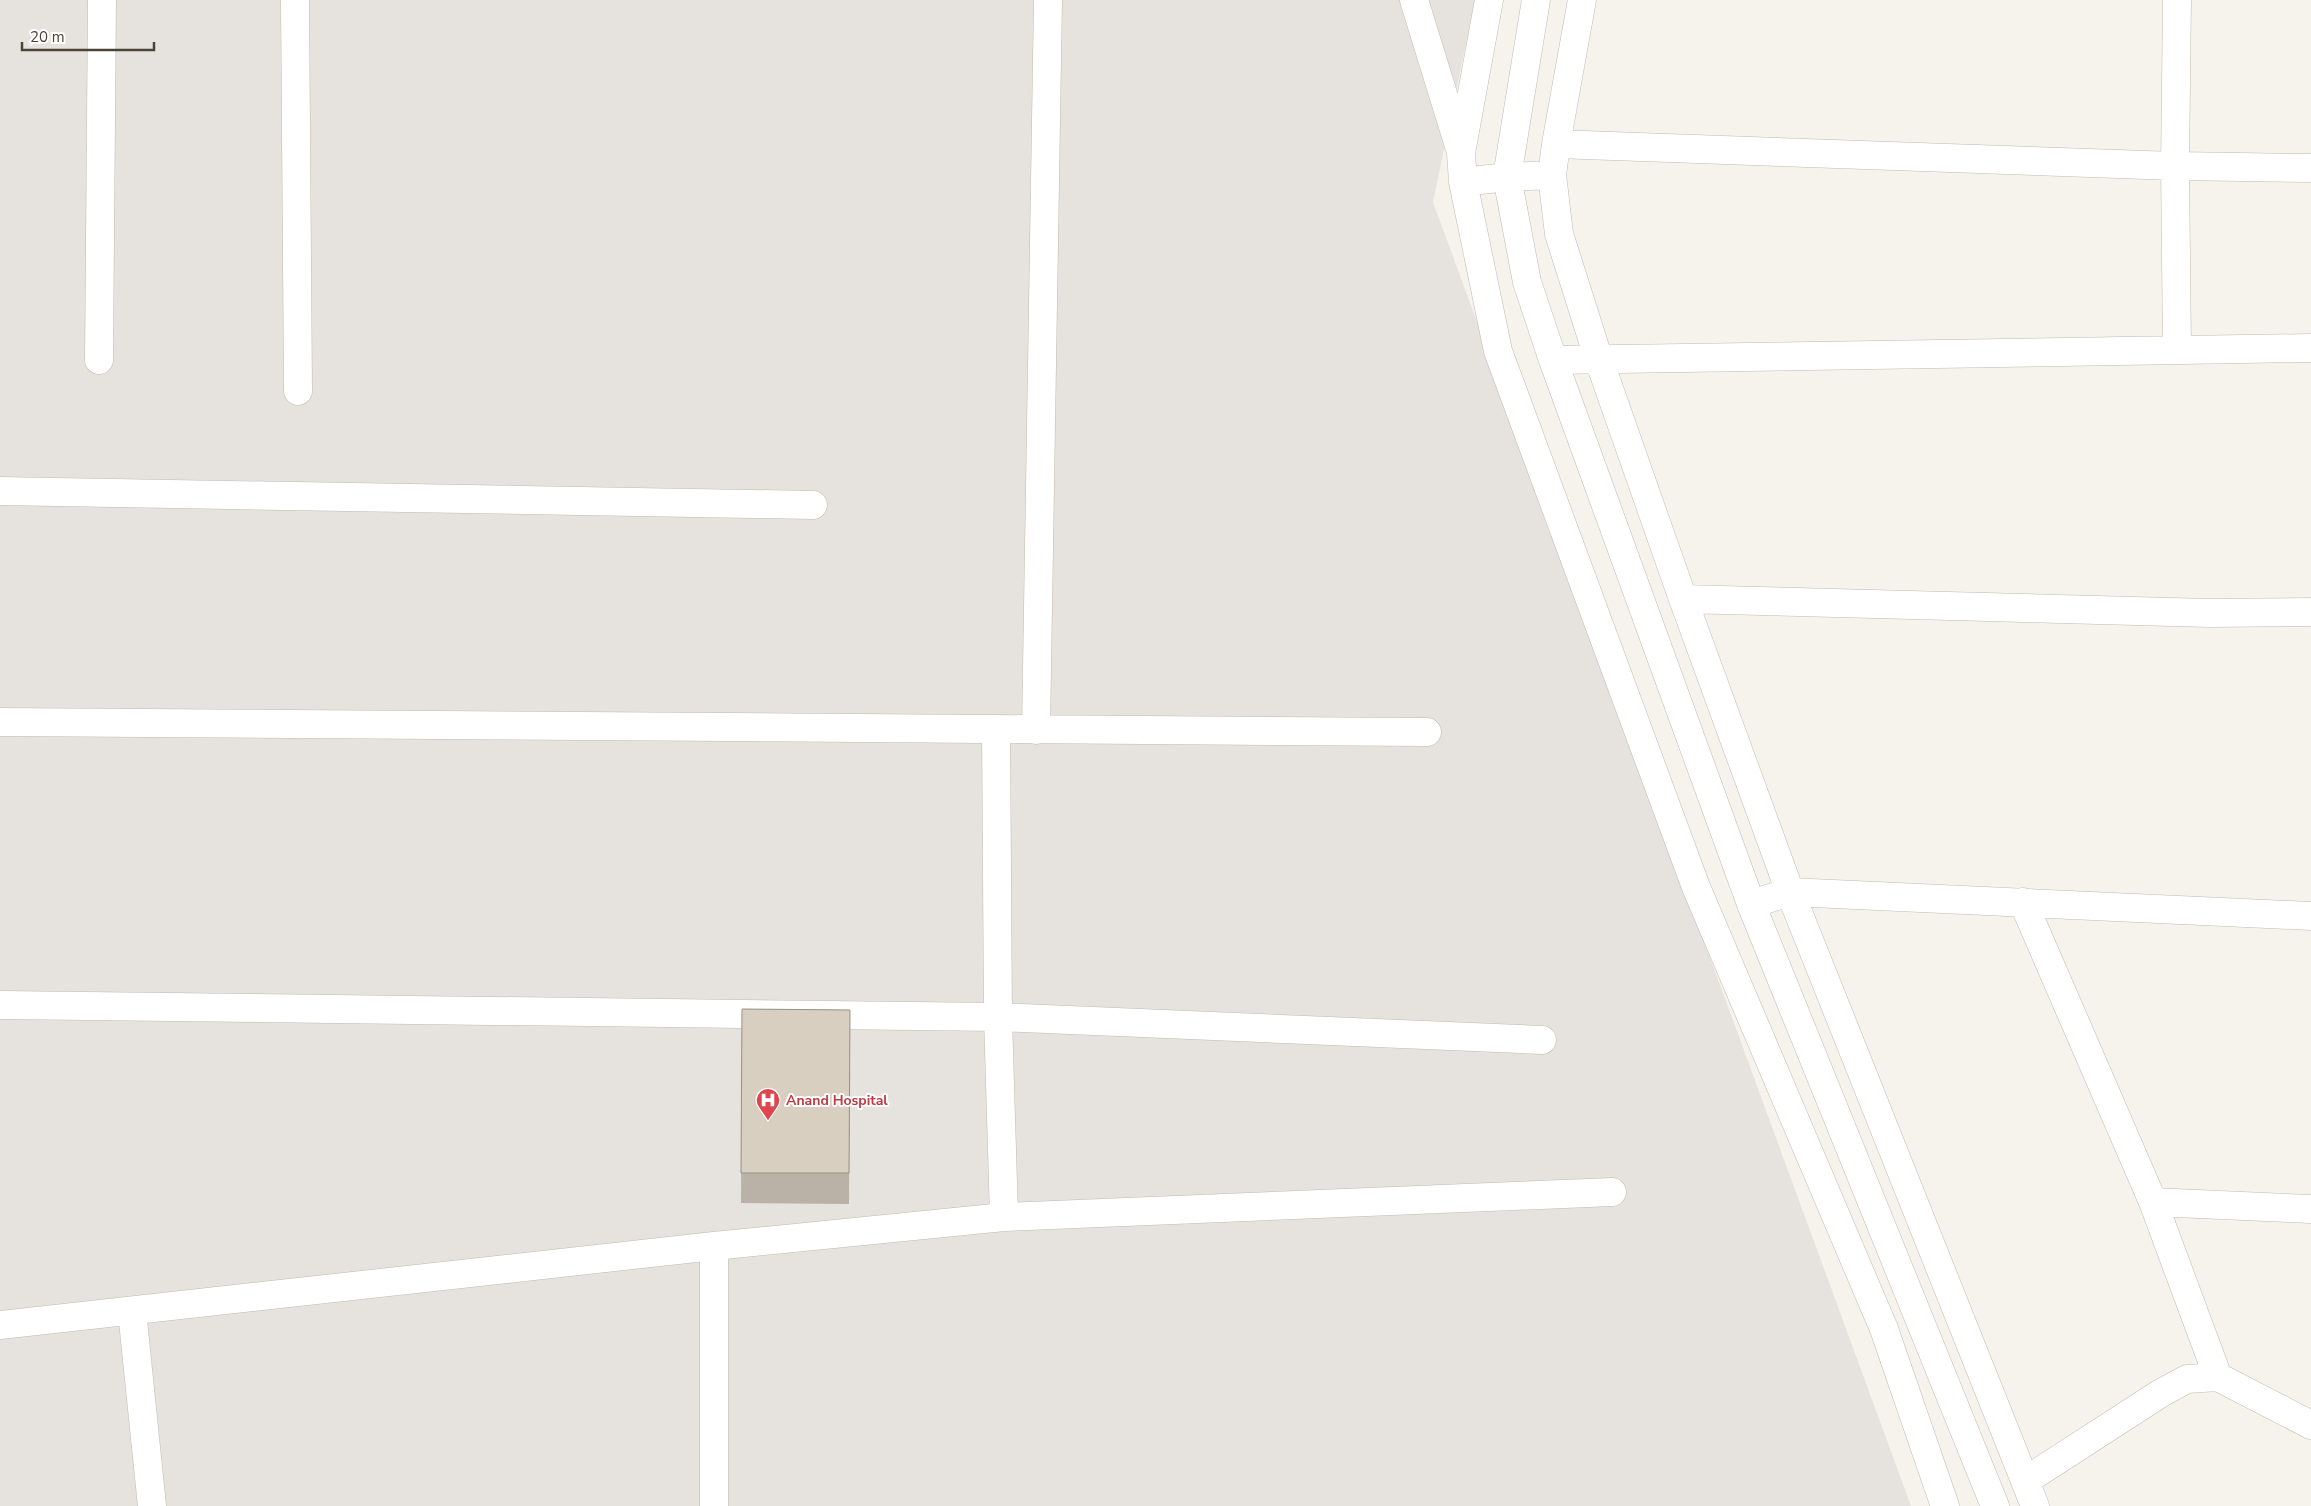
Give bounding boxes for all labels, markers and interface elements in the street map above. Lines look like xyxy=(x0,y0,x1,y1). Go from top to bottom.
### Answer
scale bar xyxy=(22,20,155,52)
text: 20 m xyxy=(30,27,65,47)
hospital icon: Anand Hospital xyxy=(755,1087,781,1121)
place label: Anand Hospital xyxy=(786,1091,888,1110)

